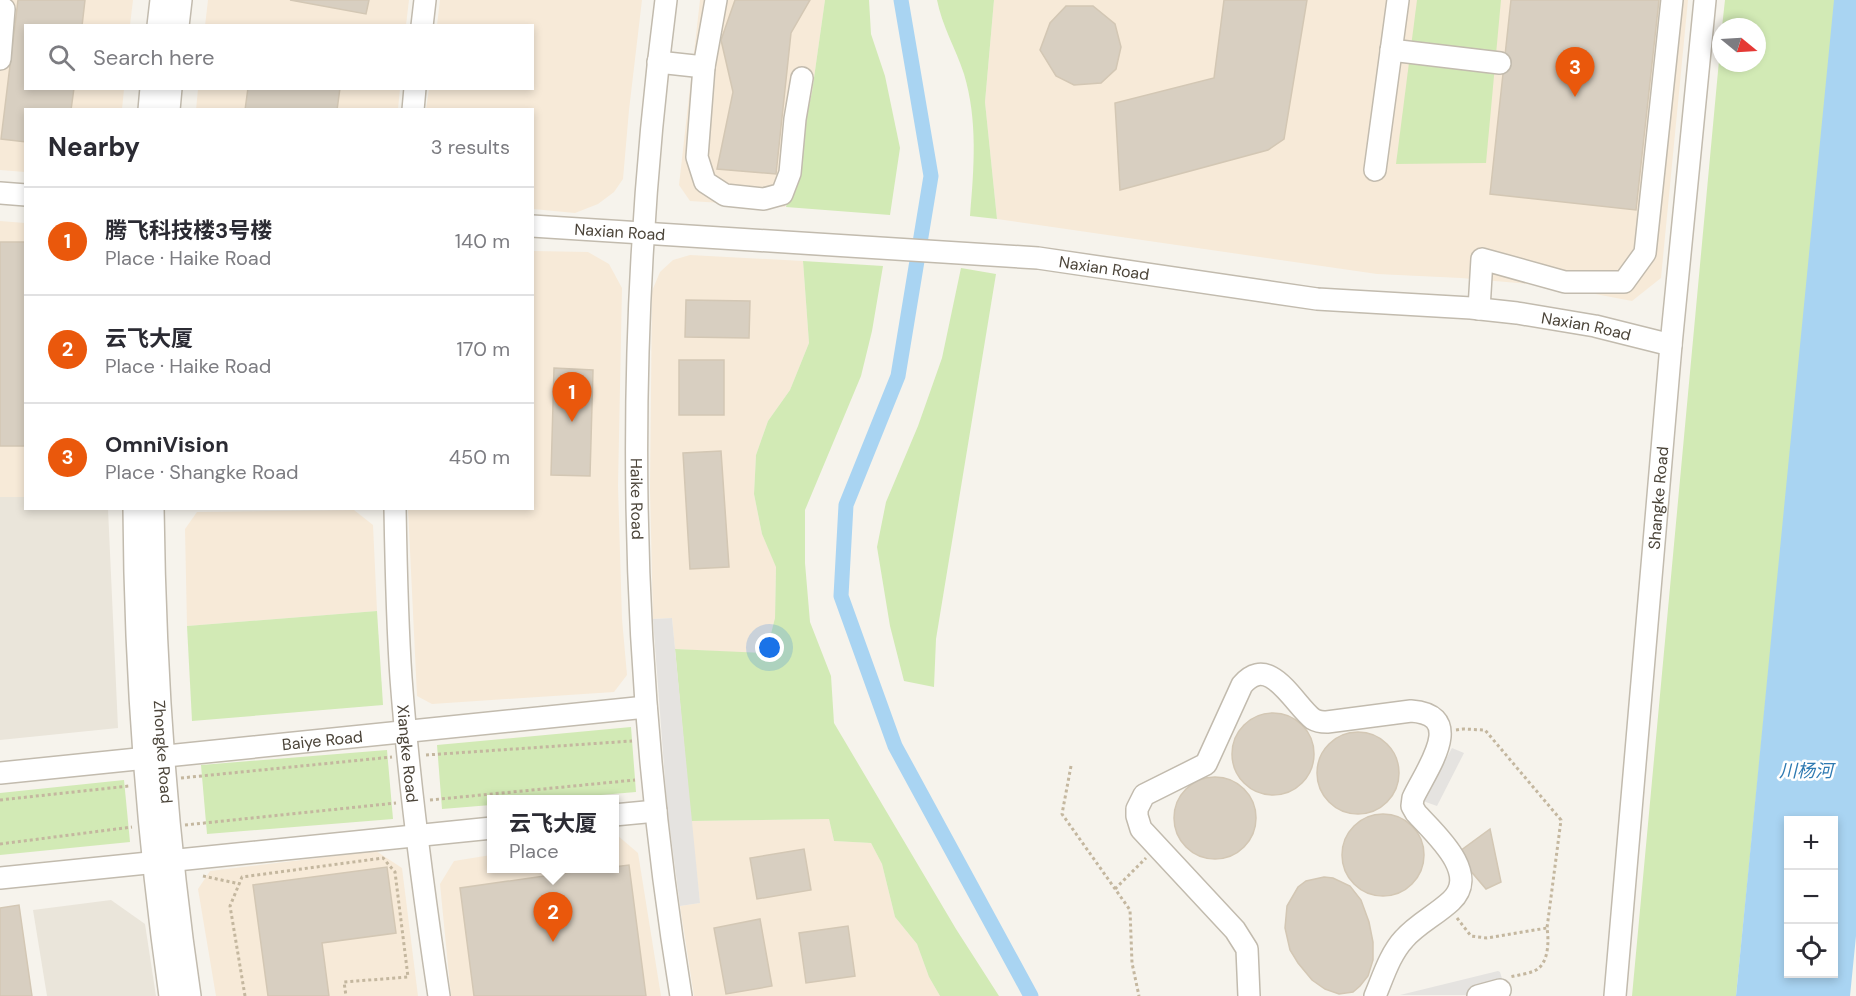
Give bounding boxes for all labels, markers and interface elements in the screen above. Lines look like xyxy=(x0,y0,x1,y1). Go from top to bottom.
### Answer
north arrow xyxy=(1712,18,1766,72)
search box xyxy=(24,24,534,90)
icon: search xyxy=(45,41,78,74)
text: Search here xyxy=(93,43,214,72)
pin: 3 xyxy=(1556,48,1594,97)
text: Nearby xyxy=(48,130,140,164)
text: 3 results xyxy=(431,134,510,160)
text: 腾飞科技楼3号楼 xyxy=(105,216,272,245)
street label: Naxian Road xyxy=(574,218,666,245)
text: 1 xyxy=(64,228,71,254)
text: 140 m xyxy=(455,228,510,254)
text: Place · Haike Road xyxy=(105,245,271,271)
street label: Naxian Road xyxy=(1058,251,1151,285)
street label: Naxian Road xyxy=(1540,307,1633,345)
text: 云飞大厦 xyxy=(105,324,193,353)
text: 2 xyxy=(62,336,73,362)
text: 170 m xyxy=(457,336,510,362)
text: Place · Haike Road xyxy=(105,353,271,379)
pin: 1 xyxy=(552,372,592,422)
text: OmniVision xyxy=(105,430,229,459)
text: 3 xyxy=(61,444,74,470)
text: 450 m xyxy=(449,444,510,470)
street label: Shangke Road xyxy=(1643,445,1673,550)
street label: Haike Road xyxy=(626,458,648,540)
text: Place · Shangke Road xyxy=(105,459,299,485)
your location xyxy=(755,633,784,662)
street label: Zhongke Road xyxy=(149,699,178,804)
street label: Xiangke Road xyxy=(393,704,423,804)
street label: Baiye Road xyxy=(281,726,364,755)
water label: 川杨河 xyxy=(1779,759,1836,783)
popup xyxy=(487,795,619,873)
text: 云飞大厦 xyxy=(509,809,597,838)
map controls xyxy=(1784,816,1838,978)
button: + xyxy=(1784,816,1838,870)
text: Place xyxy=(509,838,559,864)
button: − xyxy=(1784,870,1838,924)
pin: 2 xyxy=(534,892,572,942)
button: locate xyxy=(1784,924,1838,978)

